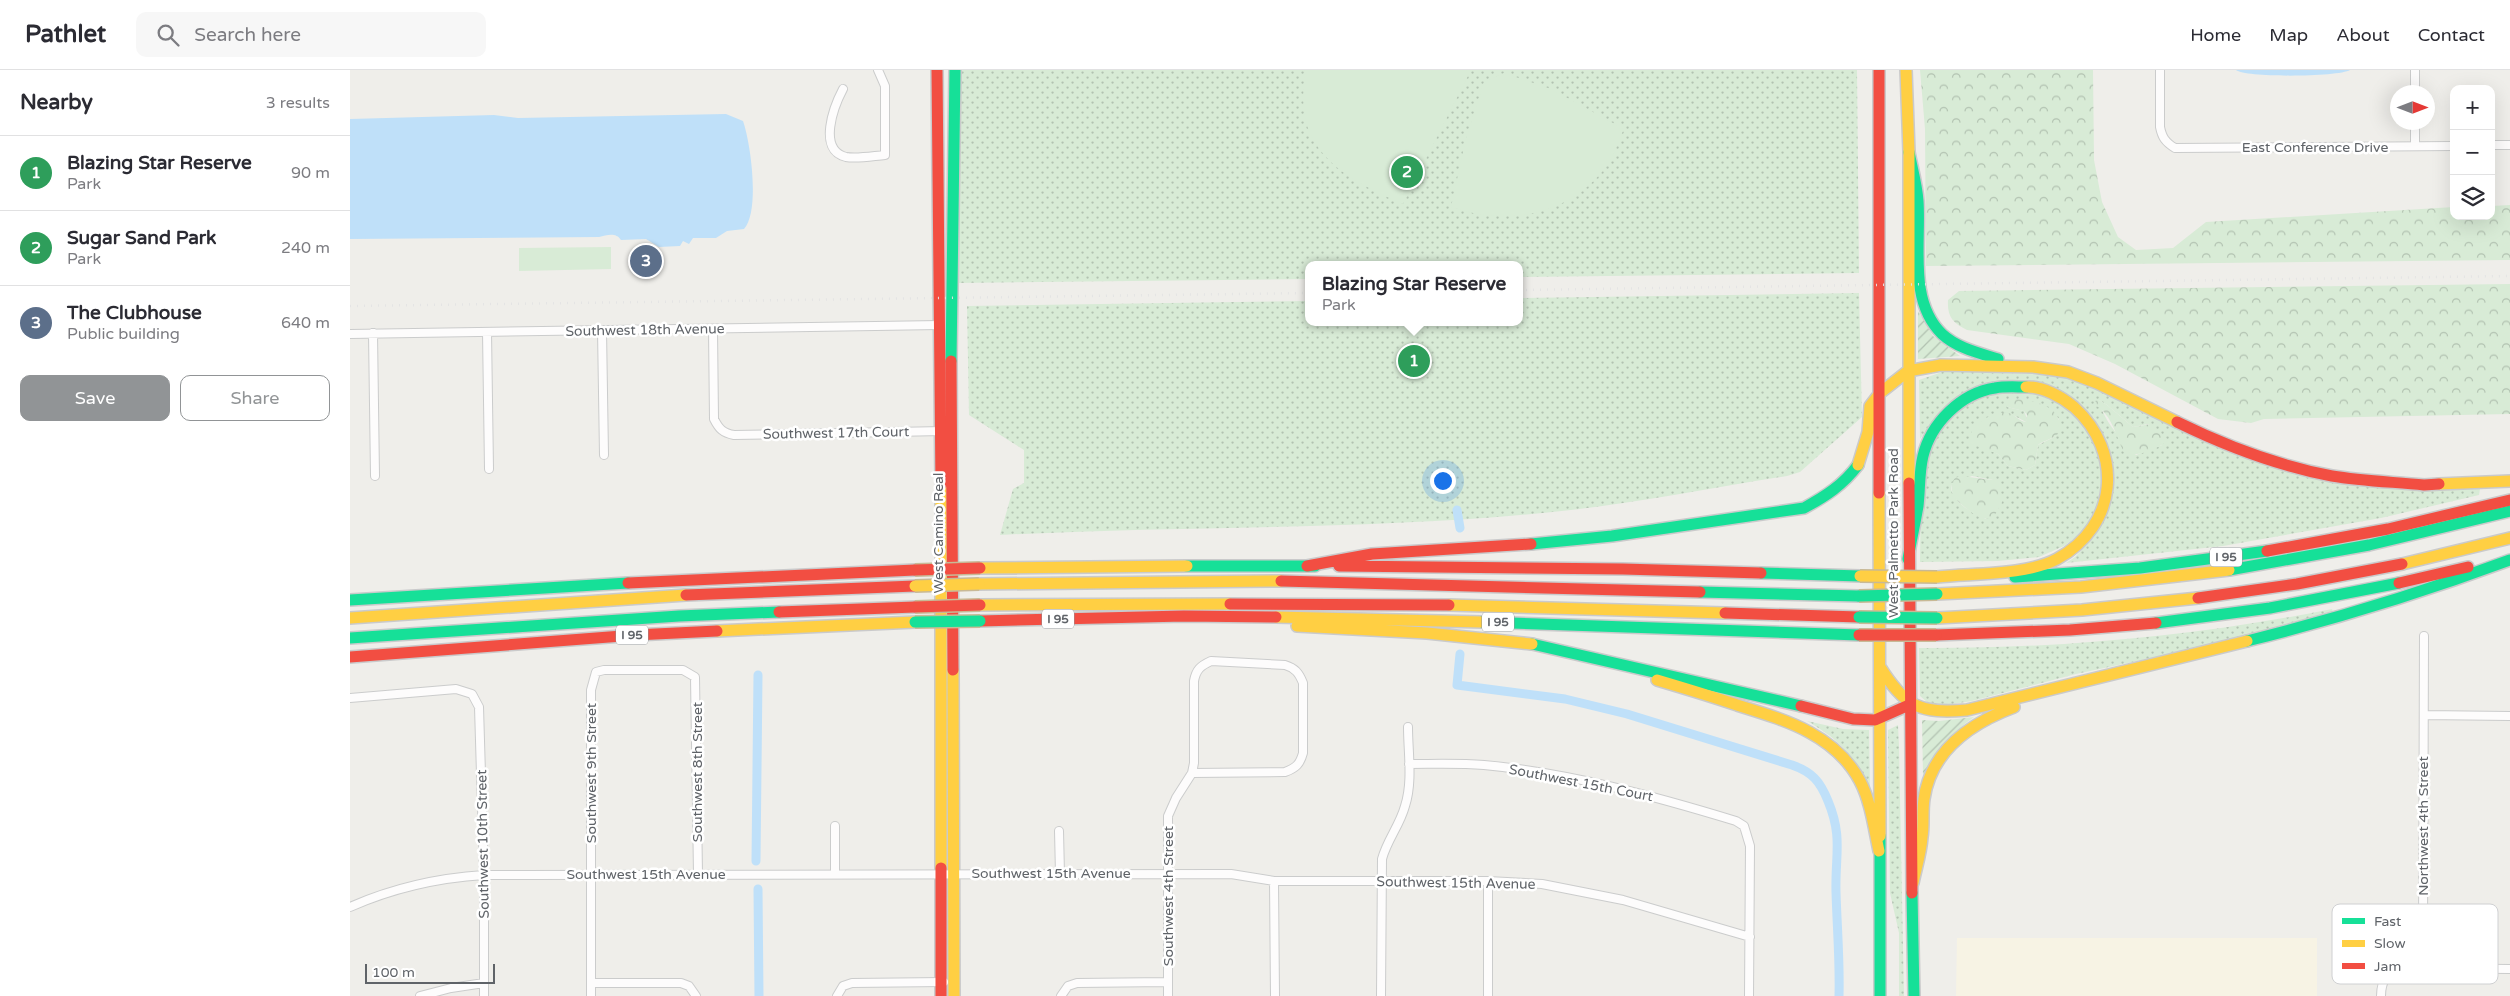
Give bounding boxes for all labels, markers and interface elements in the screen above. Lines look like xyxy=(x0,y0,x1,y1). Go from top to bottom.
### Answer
search box xyxy=(136,12,486,57)
text: Pathlet xyxy=(25,20,106,49)
icon: search xyxy=(154,21,182,49)
text: Search here xyxy=(194,24,301,46)
text: Home xyxy=(2190,24,2241,46)
text: Map xyxy=(2269,24,2308,46)
text: About xyxy=(2336,24,2390,46)
text: Contact xyxy=(2418,24,2485,46)
north arrow xyxy=(2390,85,2435,130)
map controls xyxy=(2450,85,2495,220)
button: + xyxy=(2450,85,2495,130)
text: Nearby xyxy=(20,90,93,115)
text: 3 results xyxy=(266,93,330,113)
button: − xyxy=(2450,130,2495,175)
street label: East Conference Drive xyxy=(2242,139,2388,156)
text: Blazing Star Reserve xyxy=(67,152,252,174)
pin: 2 xyxy=(1391,153,1423,191)
text: 1 xyxy=(31,163,41,183)
text: 90 m xyxy=(291,163,330,183)
text: Park xyxy=(67,174,101,194)
button: layers xyxy=(2450,175,2495,220)
text: Sugar Sand Park xyxy=(67,227,216,249)
text: 2 xyxy=(31,238,41,258)
text: 240 m xyxy=(281,238,330,258)
pin: 3 xyxy=(630,242,662,280)
text: Park xyxy=(67,249,101,269)
popup xyxy=(1305,261,1523,326)
text: Blazing Star Reserve xyxy=(1322,273,1506,295)
text: Park xyxy=(1322,295,1356,315)
text: The Clubhouse xyxy=(67,302,202,324)
text: 3 xyxy=(31,313,41,333)
text: 640 m xyxy=(281,313,330,333)
street label: Southwest 18th Avenue xyxy=(565,320,725,340)
text: Public building xyxy=(67,324,180,344)
pin: 1 xyxy=(1398,342,1430,380)
button: Save xyxy=(20,375,170,421)
button: Share xyxy=(180,375,330,421)
street label: Southwest 17th Court xyxy=(763,423,910,443)
street label: West Palmetto Park Road xyxy=(1885,448,1902,618)
your location xyxy=(1430,468,1456,494)
street label: West Camino Real xyxy=(930,473,947,593)
road number: I 95 xyxy=(2210,548,2242,567)
road number: I 95 xyxy=(1042,610,1074,628)
road number: I 95 xyxy=(1482,612,1514,632)
road number: I 95 xyxy=(616,626,648,644)
street label: Southwest 8th Street xyxy=(689,701,706,842)
street label: Southwest 9th Street xyxy=(583,702,600,843)
street label: Northwest 4th Street xyxy=(2415,756,2432,896)
street label: Southwest 15th Court xyxy=(1508,761,1655,805)
street label: Southwest 10th Street xyxy=(473,769,493,919)
street label: Southwest 4th Street xyxy=(1160,825,1177,966)
street label: Southwest 15th Avenue xyxy=(971,865,1131,882)
street label: Southwest 15th Avenue xyxy=(566,866,726,883)
street label: Southwest 15th Avenue xyxy=(1376,873,1536,893)
legend xyxy=(2332,904,2498,984)
text: Fast xyxy=(2374,913,2402,930)
text: Slow xyxy=(2374,935,2406,952)
text: Jam xyxy=(2374,958,2401,975)
scale bar xyxy=(365,961,495,984)
text: 100 m xyxy=(372,964,415,981)

